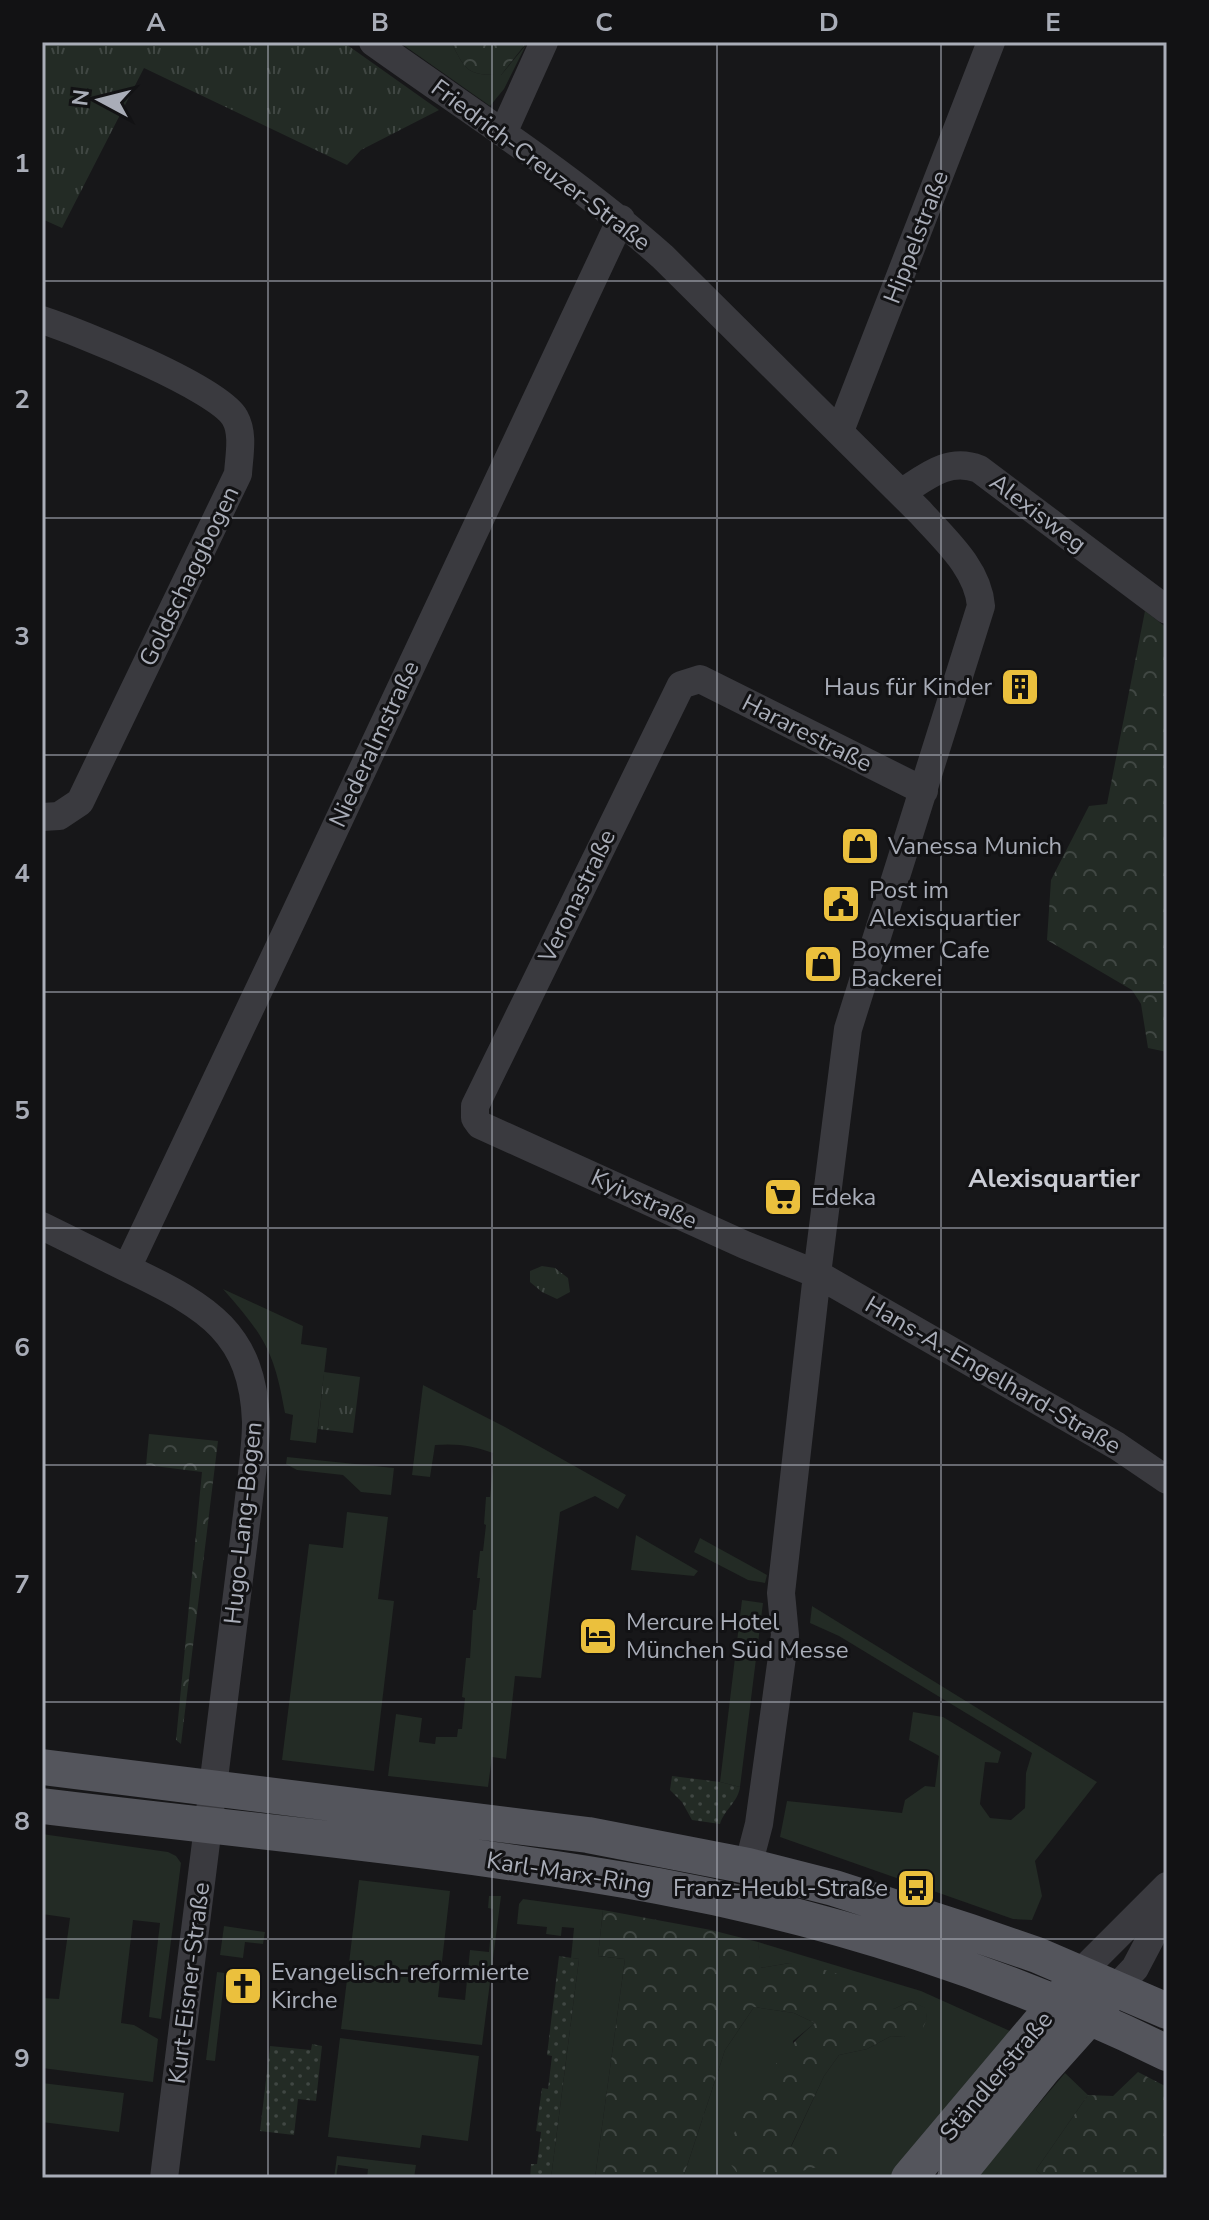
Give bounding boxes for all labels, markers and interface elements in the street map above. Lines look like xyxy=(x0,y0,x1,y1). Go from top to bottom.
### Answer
text: A xyxy=(146,5,166,40)
text: B xyxy=(371,5,389,40)
text: C xyxy=(595,5,613,40)
text: D xyxy=(819,5,839,40)
text: E xyxy=(1045,5,1061,40)
north arrow xyxy=(60,60,140,140)
street label: Friedrich-Creuzer-Straße xyxy=(425,72,657,258)
text: N xyxy=(65,88,97,108)
text: 1 xyxy=(14,146,30,181)
street label: Hippelstraße xyxy=(876,166,956,308)
text: 2 xyxy=(14,382,30,417)
street label: Alexisweg xyxy=(983,466,1093,560)
street label: Goldschaggbogen xyxy=(132,481,246,671)
text: 3 xyxy=(14,619,30,654)
street label: Niederalmstraße xyxy=(321,656,427,832)
building icon: Haus für Kinder xyxy=(999,666,1041,708)
place label: Haus für Kinder xyxy=(824,671,992,703)
street label: Hararestraße xyxy=(737,687,877,779)
street label: Veronastraße xyxy=(530,824,623,969)
shop icon: Vanessa Munich xyxy=(839,825,881,867)
place label: Vanessa Munich xyxy=(887,830,1062,862)
text: 4 xyxy=(14,856,30,891)
place label: Post im Alexisquartier xyxy=(869,874,1021,934)
public building icon: Post im Alexisquartier xyxy=(820,883,862,925)
place label: Boymer Cafe Backerei xyxy=(851,934,990,994)
shop icon: Boymer Cafe Backerei xyxy=(802,943,844,985)
text: 5 xyxy=(14,1093,30,1128)
street label: Kyivstraße xyxy=(586,1161,702,1237)
district label: Alexisquartier xyxy=(968,1161,1141,1196)
supermarket icon: Edeka xyxy=(762,1176,804,1218)
place label: Edeka xyxy=(811,1181,876,1213)
street label: Hans-A.-Engelhard-Straße xyxy=(859,1289,1127,1461)
text: 6 xyxy=(14,1330,30,1365)
street label: Hugo-Lang-Bogen xyxy=(216,1420,270,1626)
text: 7 xyxy=(14,1567,30,1602)
place label: Mercure Hotel München Süd Messe xyxy=(626,1606,848,1666)
hotel icon: Mercure Hotel München Süd Messe xyxy=(577,1615,619,1657)
text: 8 xyxy=(14,1804,30,1839)
street label: Karl-Marx-Ring xyxy=(484,1844,654,1902)
bus stop icon: Franz-Heubl-Straße xyxy=(895,1867,937,1909)
place label: Franz-Heubl-Straße xyxy=(673,1872,888,1904)
street label: Kurt-Eisner-Straße xyxy=(161,1880,217,2086)
place label: Evangelisch-reformierte Kirche xyxy=(271,1956,529,2016)
church icon: Evangelisch-reformierte Kirche xyxy=(222,1965,264,2007)
street label: Ständlerstraße xyxy=(932,2004,1060,2148)
text: 9 xyxy=(14,2041,30,2076)

